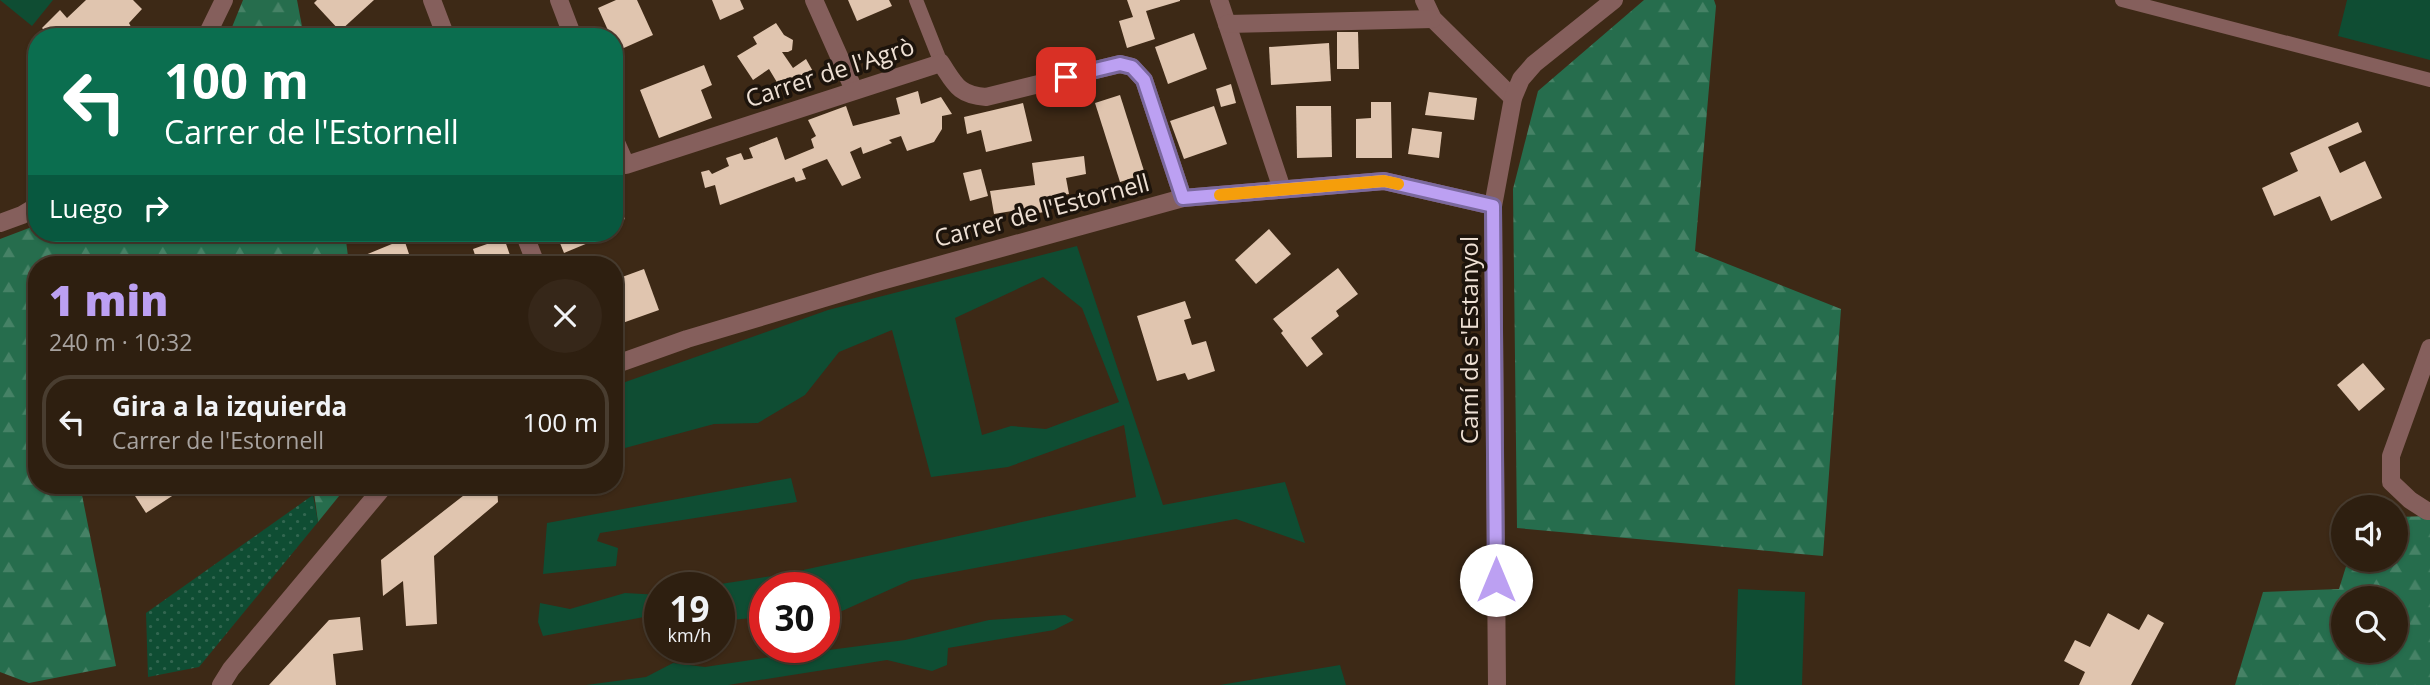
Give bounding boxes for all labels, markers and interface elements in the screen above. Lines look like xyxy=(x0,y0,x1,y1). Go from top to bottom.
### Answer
street label: Carrer de l'Agrò xyxy=(741,29,918,114)
text: 100 m xyxy=(164,47,309,113)
pin xyxy=(1036,47,1096,107)
icon: left xyxy=(49,56,140,147)
icon: arrive xyxy=(1047,58,1085,96)
text: Carrer de l'Estornell xyxy=(164,110,459,153)
street label: Carrer de l'Estornell xyxy=(931,165,1153,254)
icon: right xyxy=(137,189,175,227)
text: Luego xyxy=(49,190,123,226)
street label: Camí de s'Estanyol xyxy=(1452,236,1485,444)
text: 1 min xyxy=(49,271,168,328)
button: close xyxy=(528,279,602,353)
text: 240 m · 10:32 xyxy=(49,326,192,358)
text: Gira a la izquierda xyxy=(112,388,347,424)
icon: left xyxy=(53,403,91,441)
text: 100 m xyxy=(523,404,598,440)
text: Carrer de l'Estornell xyxy=(112,424,324,456)
map controls xyxy=(2331,495,2408,663)
button: sound xyxy=(2331,495,2408,572)
position arrow xyxy=(1459,543,1533,617)
speed limit sign: 30 xyxy=(749,572,840,663)
text: 19 xyxy=(669,585,710,632)
button: search xyxy=(2331,586,2408,663)
text: km/h xyxy=(668,623,711,647)

